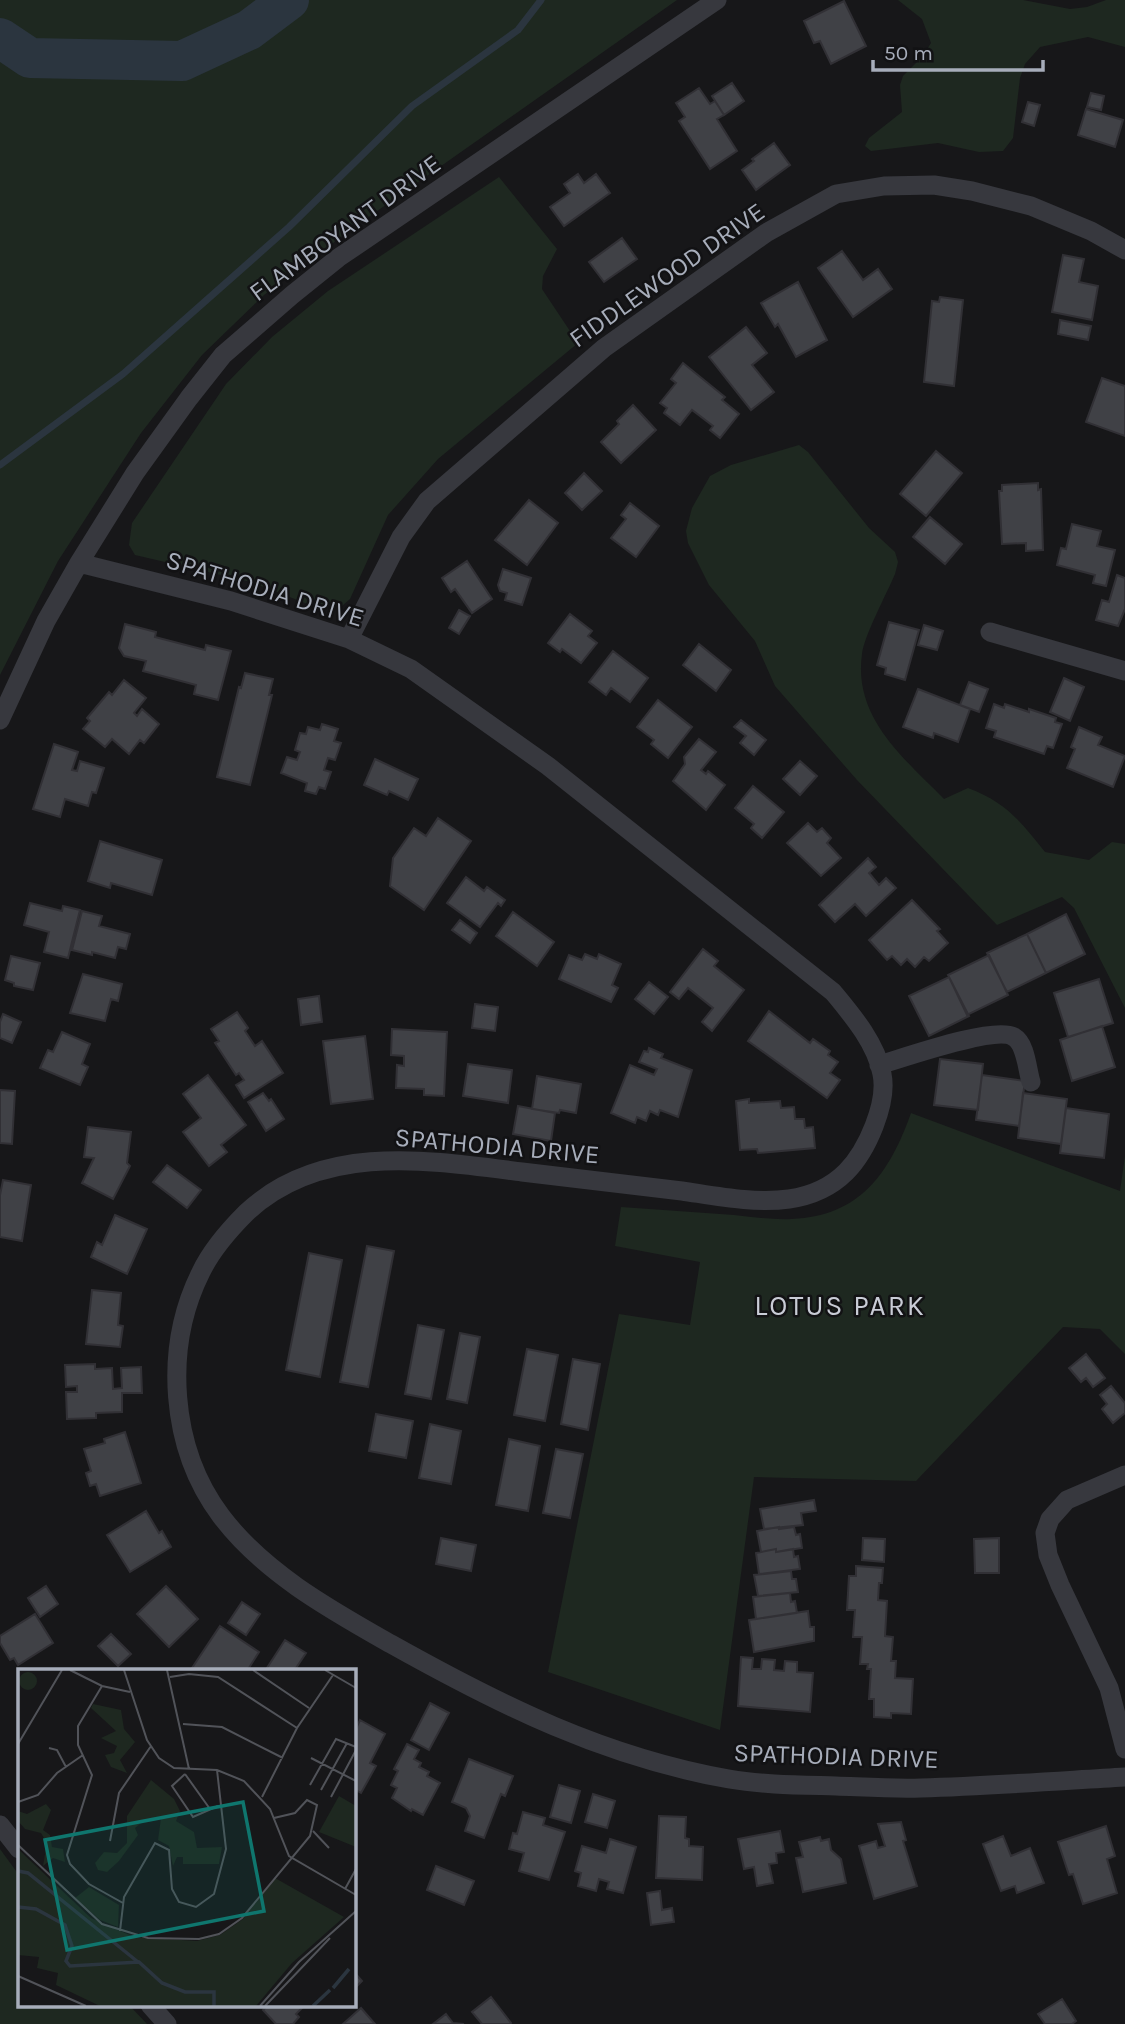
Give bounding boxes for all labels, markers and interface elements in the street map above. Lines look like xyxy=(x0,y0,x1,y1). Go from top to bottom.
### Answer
scale bar xyxy=(873,28,1043,72)
text: 50 m xyxy=(884,41,933,65)
street label: FLAMBOYANT DRIVE xyxy=(243,148,447,308)
street label: FIDDLEWOOD DRIVE xyxy=(563,196,771,354)
street label: SPATHODIA DRIVE xyxy=(162,544,368,634)
street label: SPATHODIA DRIVE xyxy=(393,1122,601,1170)
district label: LOTUS PARK xyxy=(754,1289,926,1322)
inset map xyxy=(18,1669,355,2007)
street label: SPATHODIA DRIVE xyxy=(733,1737,939,1775)

